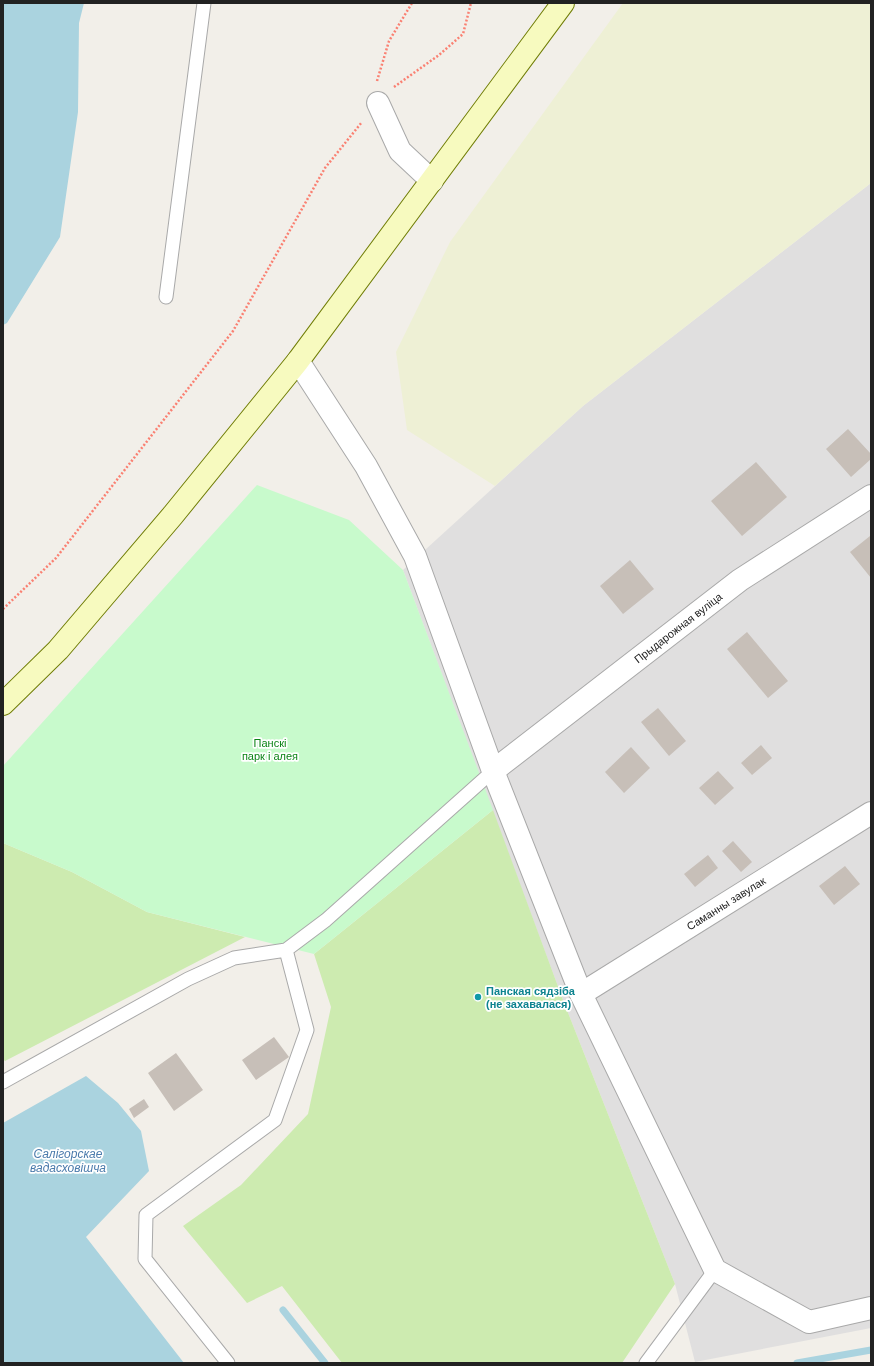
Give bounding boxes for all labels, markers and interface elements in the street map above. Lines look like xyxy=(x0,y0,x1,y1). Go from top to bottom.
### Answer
street label: Прыдарожная вуліца xyxy=(632,590,725,665)
park label: Панскі парк і алея xyxy=(242,737,298,762)
street label: Саманны завулак xyxy=(685,874,768,932)
place label: Панская сядзіба (не захавалася) xyxy=(486,985,576,1010)
marker: Панская сядзіба (не захавалася) xyxy=(473,992,483,1002)
water label: Салігорскае вадасховішча xyxy=(30,1147,106,1175)

